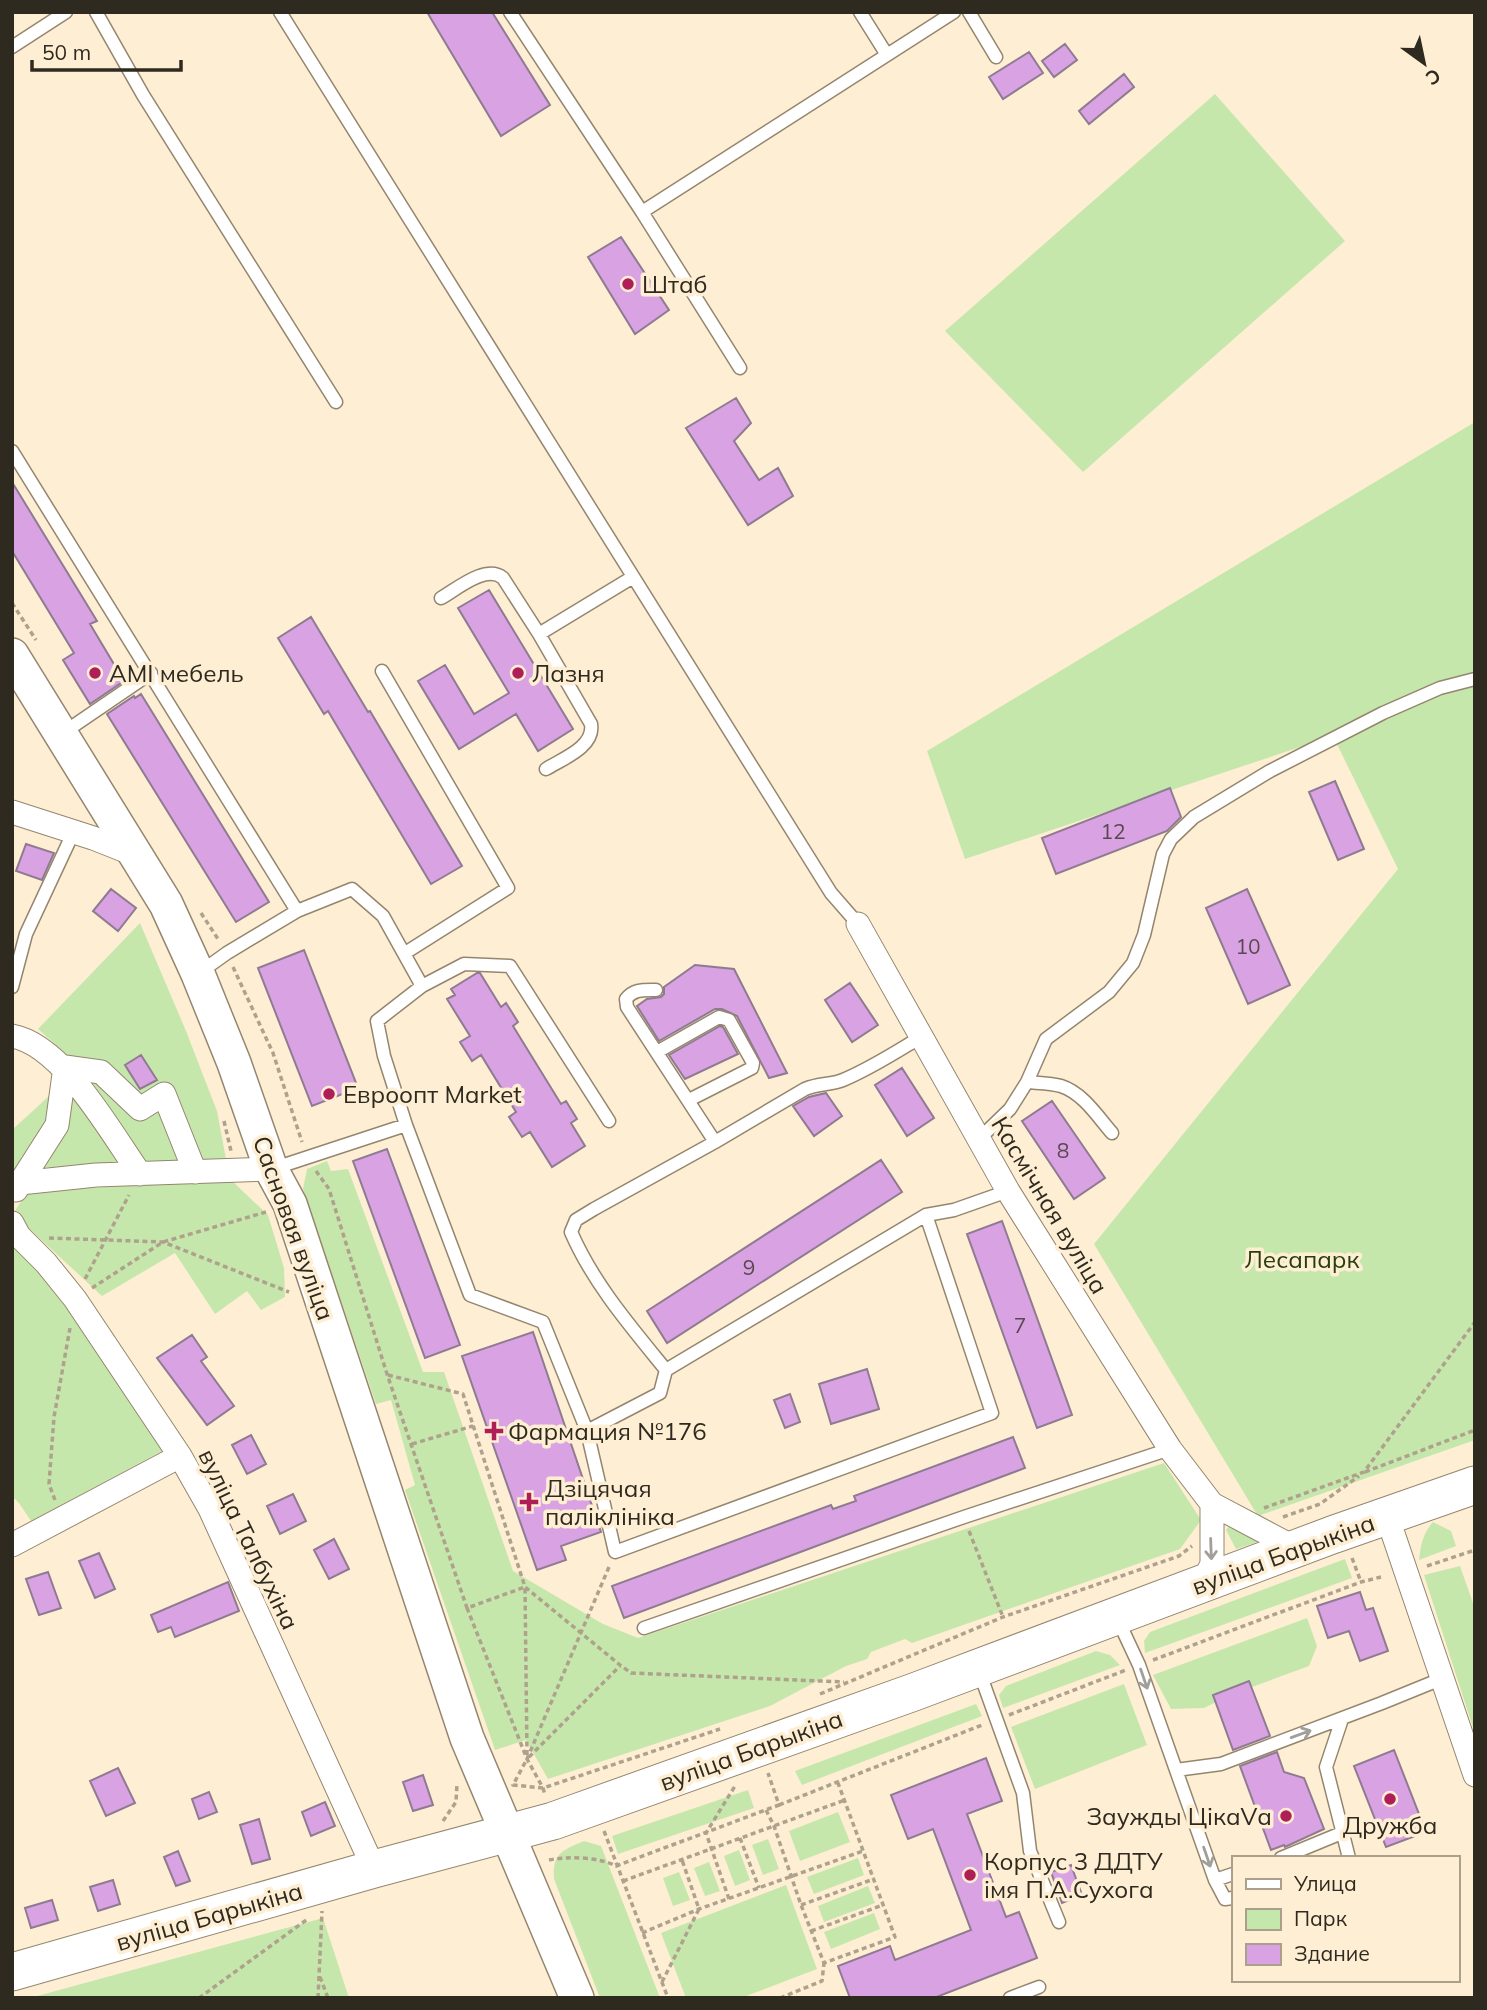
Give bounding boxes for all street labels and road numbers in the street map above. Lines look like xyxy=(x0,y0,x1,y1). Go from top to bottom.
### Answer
street label: Касмічная вуліца xyxy=(985,1111,1115,1299)
street label: Сасновая вуліца xyxy=(247,1132,341,1324)
street label: вуліца Талбухіна xyxy=(192,1444,306,1634)
street label: вуліца Барыкіна xyxy=(1187,1507,1379,1601)
street label: вуліца Барыкіна xyxy=(655,1703,847,1797)
street label: вуліца Барыкіна xyxy=(112,1875,306,1957)

